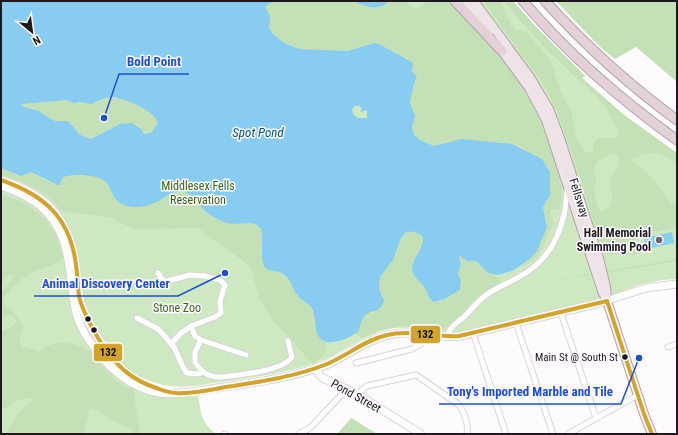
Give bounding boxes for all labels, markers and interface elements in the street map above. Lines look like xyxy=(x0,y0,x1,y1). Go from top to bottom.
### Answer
north arrow xyxy=(12,12,52,52)
text: N xyxy=(30,33,43,48)
callout: Bold Point xyxy=(119,49,189,74)
text: Bold Point xyxy=(127,54,181,69)
water label: Spot Pond xyxy=(232,125,284,140)
street label: Fellsway xyxy=(566,176,592,220)
park label: Middlesex Fells Reservation xyxy=(161,179,235,207)
place label: Hall Memorial Swimming Pool xyxy=(577,226,651,254)
marker: Hall Memorial Swimming Pool xyxy=(654,235,664,245)
callout: Animal Discovery Center xyxy=(34,271,178,296)
text: Animal Discovery Center xyxy=(42,276,171,291)
park label: Stone Zoo xyxy=(153,301,201,315)
unlabelled marker xyxy=(83,314,93,324)
unlabelled marker xyxy=(89,325,99,335)
line badge: 132 xyxy=(410,325,441,344)
text: 132 xyxy=(417,328,434,341)
line badge: 132 xyxy=(93,343,123,362)
text: 132 xyxy=(100,346,117,359)
place label: Main St @ South St xyxy=(535,351,618,364)
marker: Main St @ South St xyxy=(620,352,630,362)
street label: Pond Street xyxy=(328,376,384,416)
callout: Tony's Imported Marble and Tile xyxy=(439,379,621,404)
text: Tony's Imported Marble and Tile xyxy=(447,384,613,399)

